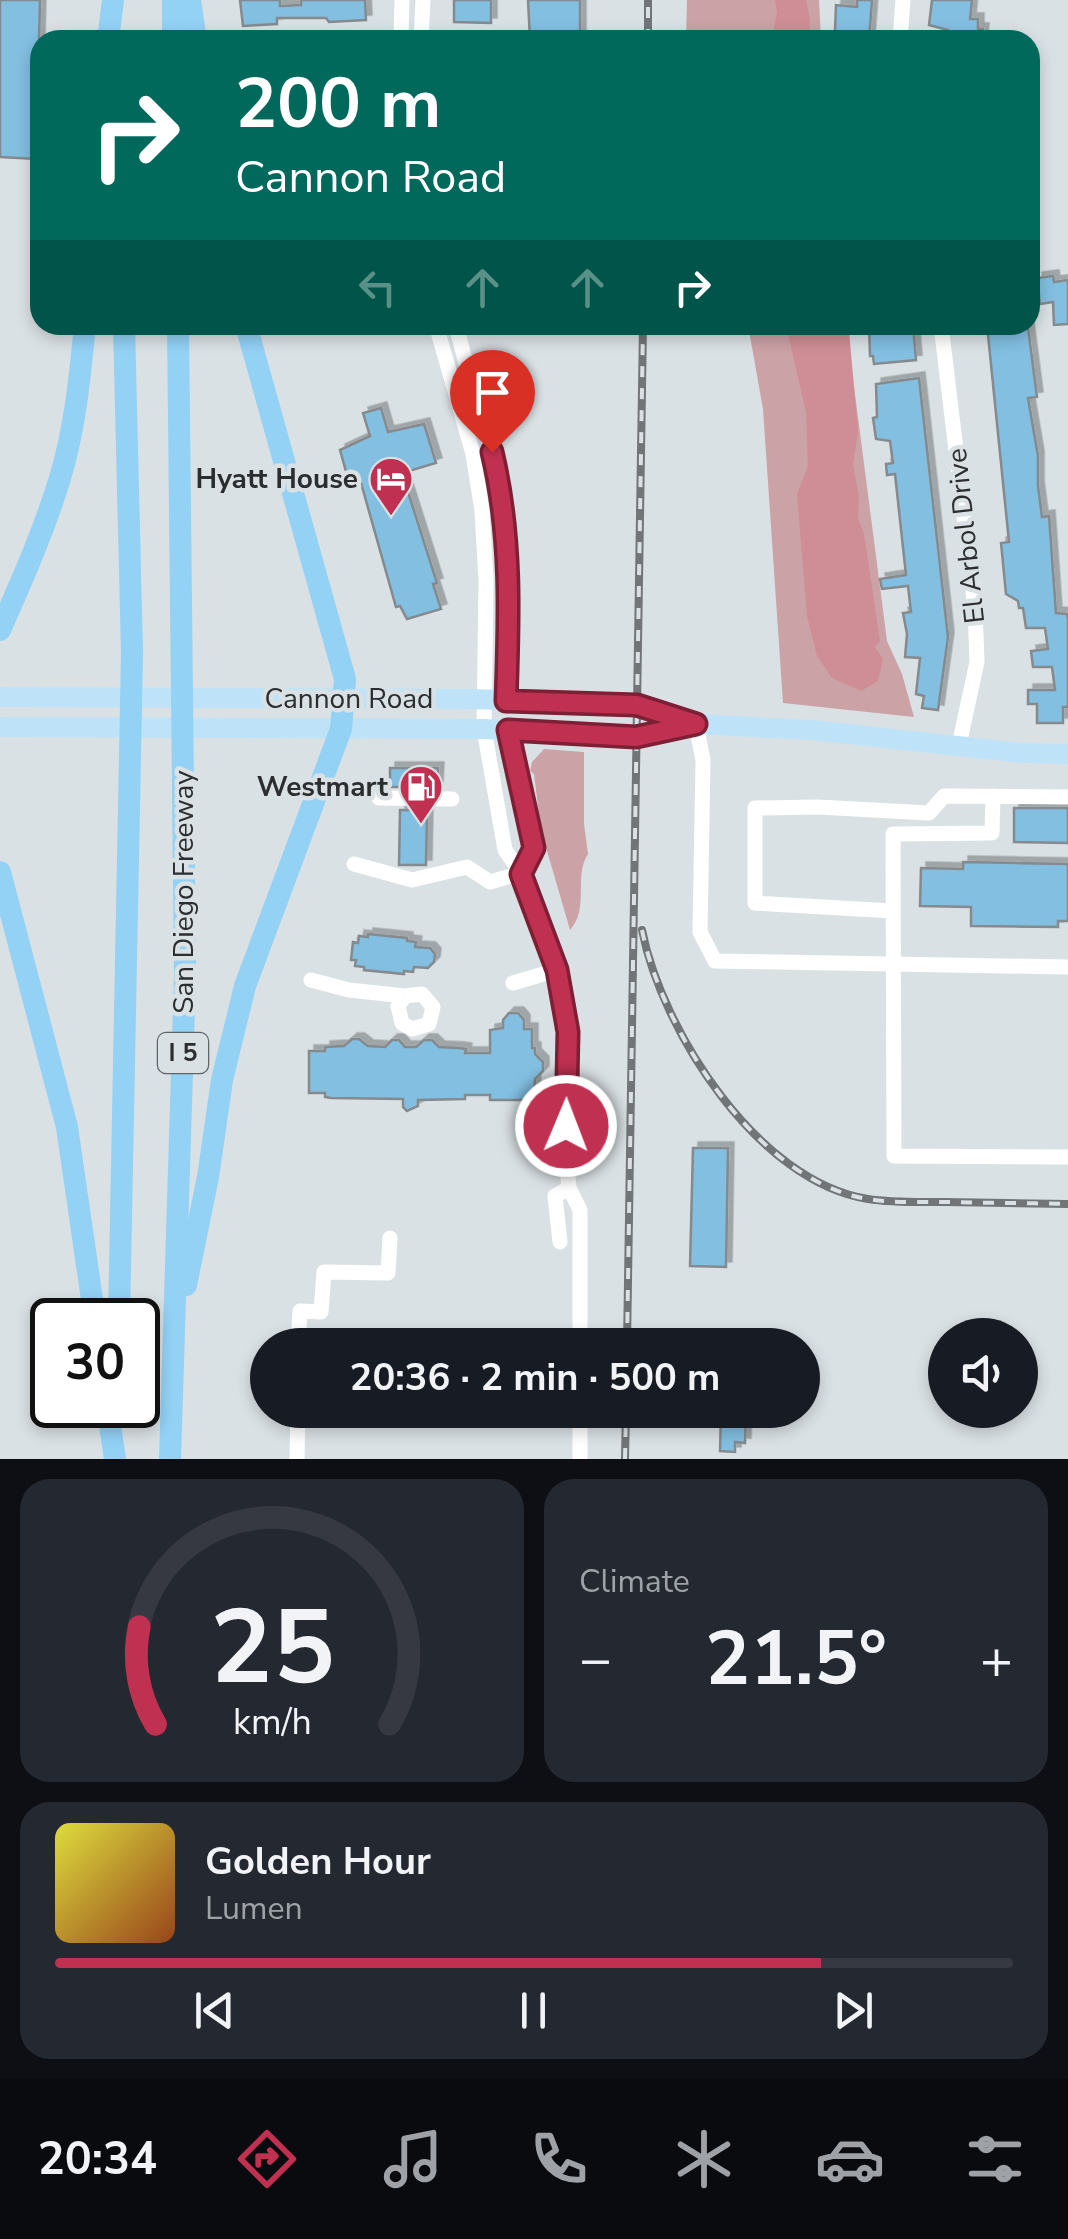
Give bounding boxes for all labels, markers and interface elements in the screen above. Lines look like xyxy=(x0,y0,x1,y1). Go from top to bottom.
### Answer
text: 200 m xyxy=(235,56,441,152)
icon: right xyxy=(70,70,200,200)
text: Cannon Road xyxy=(235,147,506,208)
icon: left xyxy=(350,260,405,315)
icon: ahead xyxy=(455,260,510,315)
icon: ahead xyxy=(560,260,615,315)
icon: right xyxy=(665,260,720,315)
pin xyxy=(450,350,535,453)
icon: arrive xyxy=(465,365,520,420)
street label: El Arbol Drive xyxy=(938,446,994,626)
hotel icon: Hyatt House xyxy=(368,456,414,517)
place label: Hyatt House xyxy=(195,460,358,498)
street label: Cannon Road xyxy=(265,680,433,718)
fuel station icon: Westmart xyxy=(398,764,444,825)
place label: Westmart xyxy=(257,768,388,806)
street label: San Diego Freeway xyxy=(165,770,203,1014)
road number: I 5 xyxy=(158,1033,208,1073)
position arrow xyxy=(514,1074,618,1178)
speed limit sign: 30 xyxy=(30,1298,160,1428)
map controls xyxy=(928,1318,1038,1428)
button: sound xyxy=(928,1318,1038,1428)
text: 20:36 · 2 min · 500 m xyxy=(350,1352,720,1403)
text: Climate xyxy=(579,1560,690,1603)
text: 25 xyxy=(210,1577,334,1719)
text: 21.5° xyxy=(705,1608,887,1710)
text: − xyxy=(579,1622,612,1697)
text: + xyxy=(980,1622,1013,1697)
text: km/h xyxy=(233,1698,311,1747)
text: Golden Hour xyxy=(205,1836,431,1887)
text: Lumen xyxy=(205,1887,303,1930)
icon: previous xyxy=(187,1983,242,2038)
icon: pause xyxy=(506,1983,561,2038)
icon: next xyxy=(826,1983,881,2038)
icon: directions xyxy=(232,2124,302,2194)
icon: music xyxy=(378,2124,448,2194)
icon: phone xyxy=(524,2124,594,2194)
icon: climate xyxy=(669,2124,739,2194)
icon: car xyxy=(815,2124,885,2194)
icon: filters xyxy=(960,2124,1030,2194)
text: 20:34 xyxy=(38,2129,157,2190)

